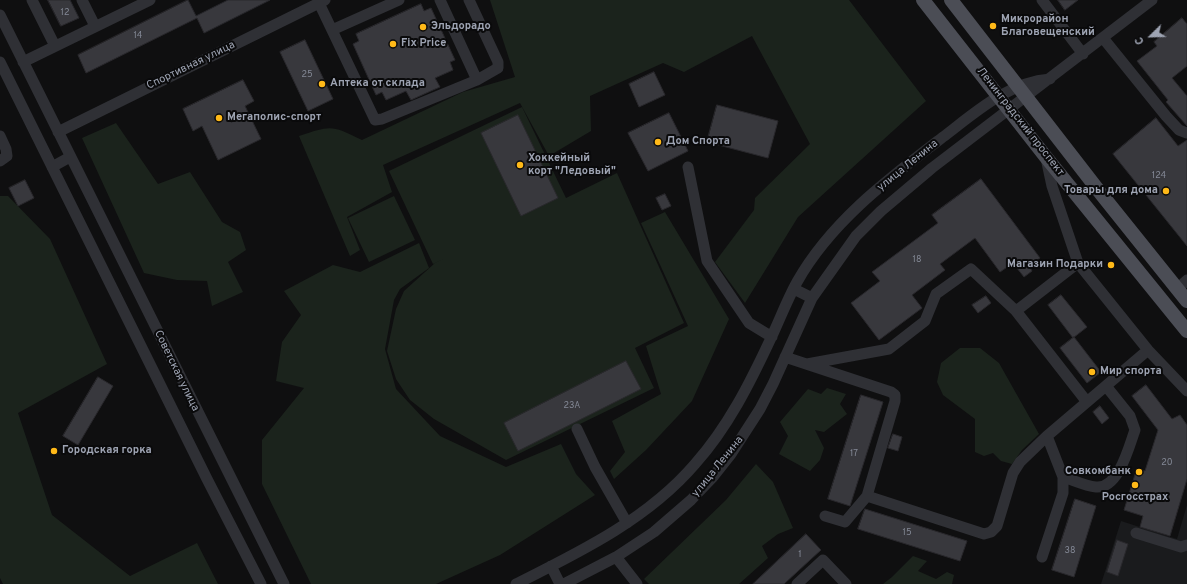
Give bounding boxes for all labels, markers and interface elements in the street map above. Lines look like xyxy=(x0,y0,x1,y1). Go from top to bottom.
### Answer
house number: 12 xyxy=(61,8,69,18)
place label: Микрорайон Благовещенский xyxy=(1001,13,1095,39)
north arrow xyxy=(1131,16,1171,56)
place label: Эльдорадо xyxy=(431,20,491,34)
marker: Микрорайон Благовещенский xyxy=(988,21,998,31)
marker: Эльдорадо xyxy=(418,22,428,32)
house number: 14 xyxy=(134,31,142,41)
text: С xyxy=(1132,35,1148,47)
place label: Fix Price xyxy=(401,37,446,51)
street label: Спортивная улица xyxy=(145,39,237,93)
marker: Fix Price xyxy=(388,39,398,49)
street label: Ленинградский проспект xyxy=(974,65,1066,179)
house number: 25 xyxy=(301,70,313,80)
place label: Аптека от склада xyxy=(330,77,425,91)
marker: Аптека от склада xyxy=(317,79,327,89)
place label: Мегаполис-спорт xyxy=(227,111,321,125)
marker: Мегаполис-спорт xyxy=(214,113,224,123)
place label: Дом Спорта xyxy=(666,135,730,149)
marker: Дом Спорта xyxy=(653,137,663,147)
street label: улица Ленина xyxy=(875,138,941,194)
place label: Хоккейный корт "Ледовый" xyxy=(528,152,616,178)
marker: Хоккейный корт "Ледовый" xyxy=(515,160,525,170)
house number: 124 xyxy=(1152,171,1166,181)
place label: Товары для дома xyxy=(1064,184,1158,198)
marker: Товары для дома xyxy=(1161,186,1171,196)
house number: 18 xyxy=(913,255,921,265)
place label: Магазин Подарки xyxy=(1007,258,1103,272)
marker: Магазин Подарки xyxy=(1106,260,1116,270)
street label: Советская улица xyxy=(151,328,201,414)
place label: Мир спорта xyxy=(1100,365,1162,379)
marker: Мир спорта xyxy=(1087,367,1097,377)
house number: 23А xyxy=(564,401,580,411)
street label: улица Ленина xyxy=(690,434,746,500)
place label: Городская горка xyxy=(62,444,152,458)
marker: Городская горка xyxy=(49,446,59,456)
house number: 17 xyxy=(850,449,858,459)
house number: 20 xyxy=(1161,458,1173,468)
place label: Совкомбанк xyxy=(1065,465,1131,479)
marker: Совкомбанк xyxy=(1134,467,1144,477)
marker: Росгосстрах xyxy=(1130,480,1140,490)
place label: Росгосстрах xyxy=(1102,491,1168,505)
house number: 15 xyxy=(903,528,911,538)
house number: 38 xyxy=(1065,546,1075,556)
house number: 1 xyxy=(798,550,802,560)

